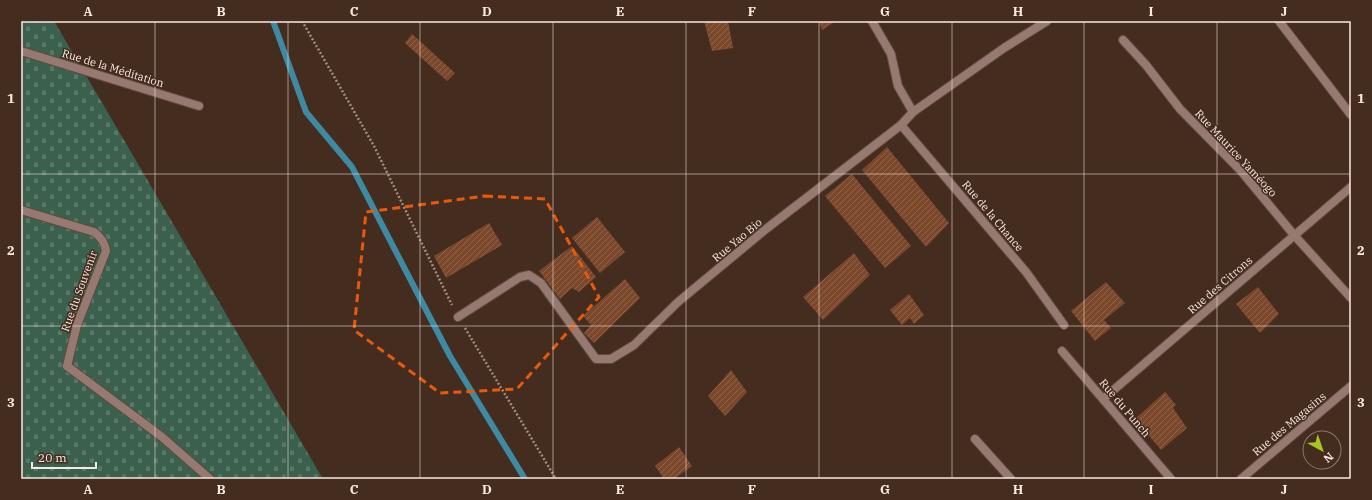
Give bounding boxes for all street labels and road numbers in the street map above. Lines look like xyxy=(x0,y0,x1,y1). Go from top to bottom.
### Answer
street label: Rue de la Méditation xyxy=(60,46,166,90)
street label: Rue Maurice Yaméogo xyxy=(1192,106,1280,200)
street label: Rue de la Chance xyxy=(959,178,1027,254)
street label: Rue Yao Bio xyxy=(709,215,765,265)
street label: Rue du Souvenir xyxy=(58,248,100,333)
street label: Rue des Citrons xyxy=(1185,253,1255,317)
street label: Rue du Punch xyxy=(1097,376,1154,440)
street label: Rue des Magasins xyxy=(1249,389,1329,459)

